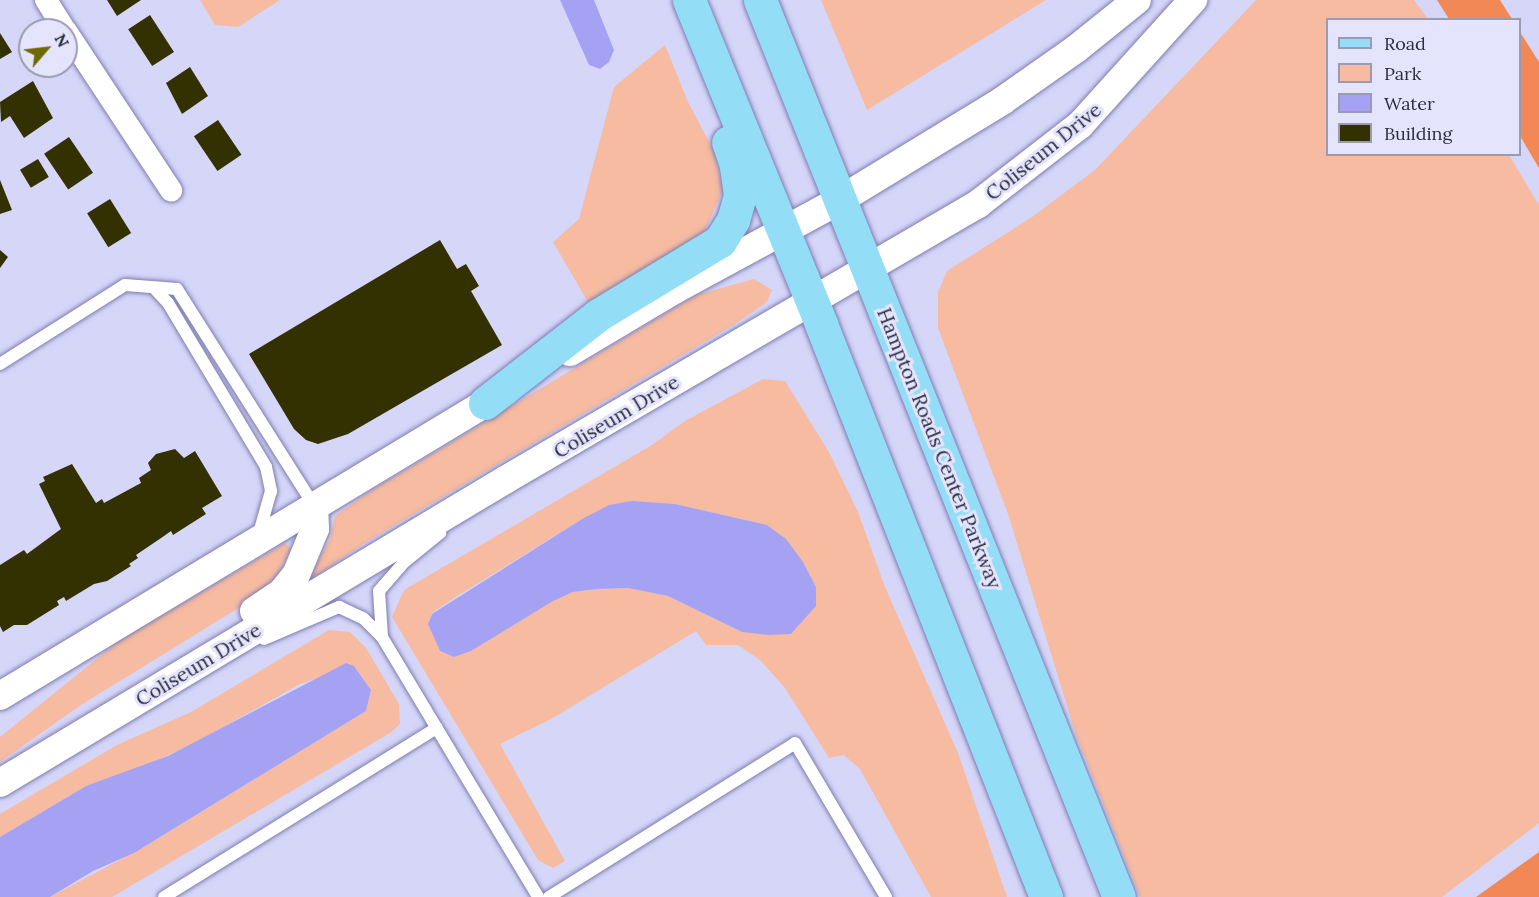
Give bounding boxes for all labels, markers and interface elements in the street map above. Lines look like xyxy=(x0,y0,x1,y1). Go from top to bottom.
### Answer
north arrow xyxy=(18,18,78,78)
legend xyxy=(1326,18,1521,156)
text: N xyxy=(50,30,74,51)
text: Road xyxy=(1384,32,1426,55)
text: Park xyxy=(1384,62,1421,85)
text: Water xyxy=(1384,92,1435,115)
street label: Coliseum Drive xyxy=(980,97,1106,205)
text: Building xyxy=(1384,122,1452,145)
street label: Hampton Roads Center Parkway xyxy=(873,304,1007,592)
street label: Coliseum Drive xyxy=(549,369,683,463)
street label: Coliseum Drive xyxy=(131,617,265,711)

